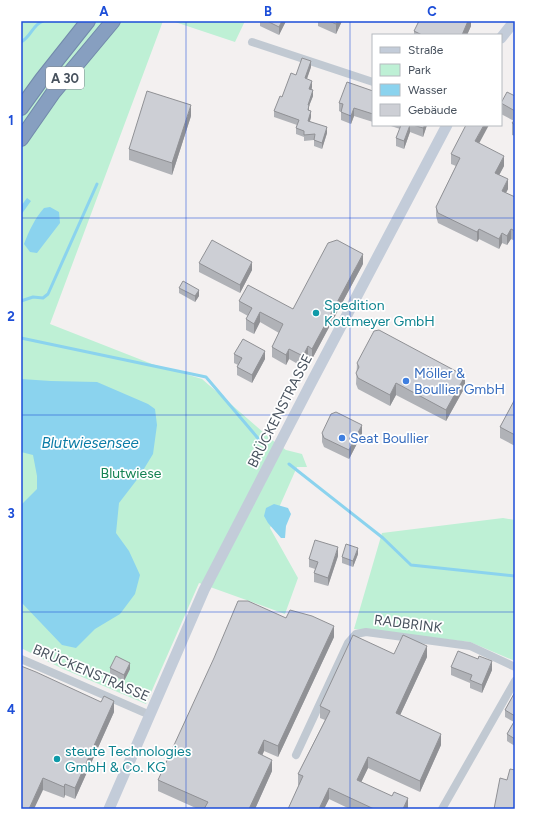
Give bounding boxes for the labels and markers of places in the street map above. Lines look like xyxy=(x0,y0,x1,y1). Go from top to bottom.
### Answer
place label: Spedition Kottmeyer GmbH xyxy=(324,297,435,330)
marker: Spedition Kottmeyer GmbH xyxy=(311,308,321,318)
place label: Möller & Boullier GmbH xyxy=(414,365,505,398)
marker: Möller & Boullier GmbH xyxy=(401,376,411,386)
place label: Seat Boullier xyxy=(350,430,429,447)
marker: Seat Boullier xyxy=(337,433,347,443)
place label: steute Technologies GmbH & Co. KG xyxy=(65,743,191,776)
marker: steute Technologies GmbH & Co. KG xyxy=(52,754,62,764)

